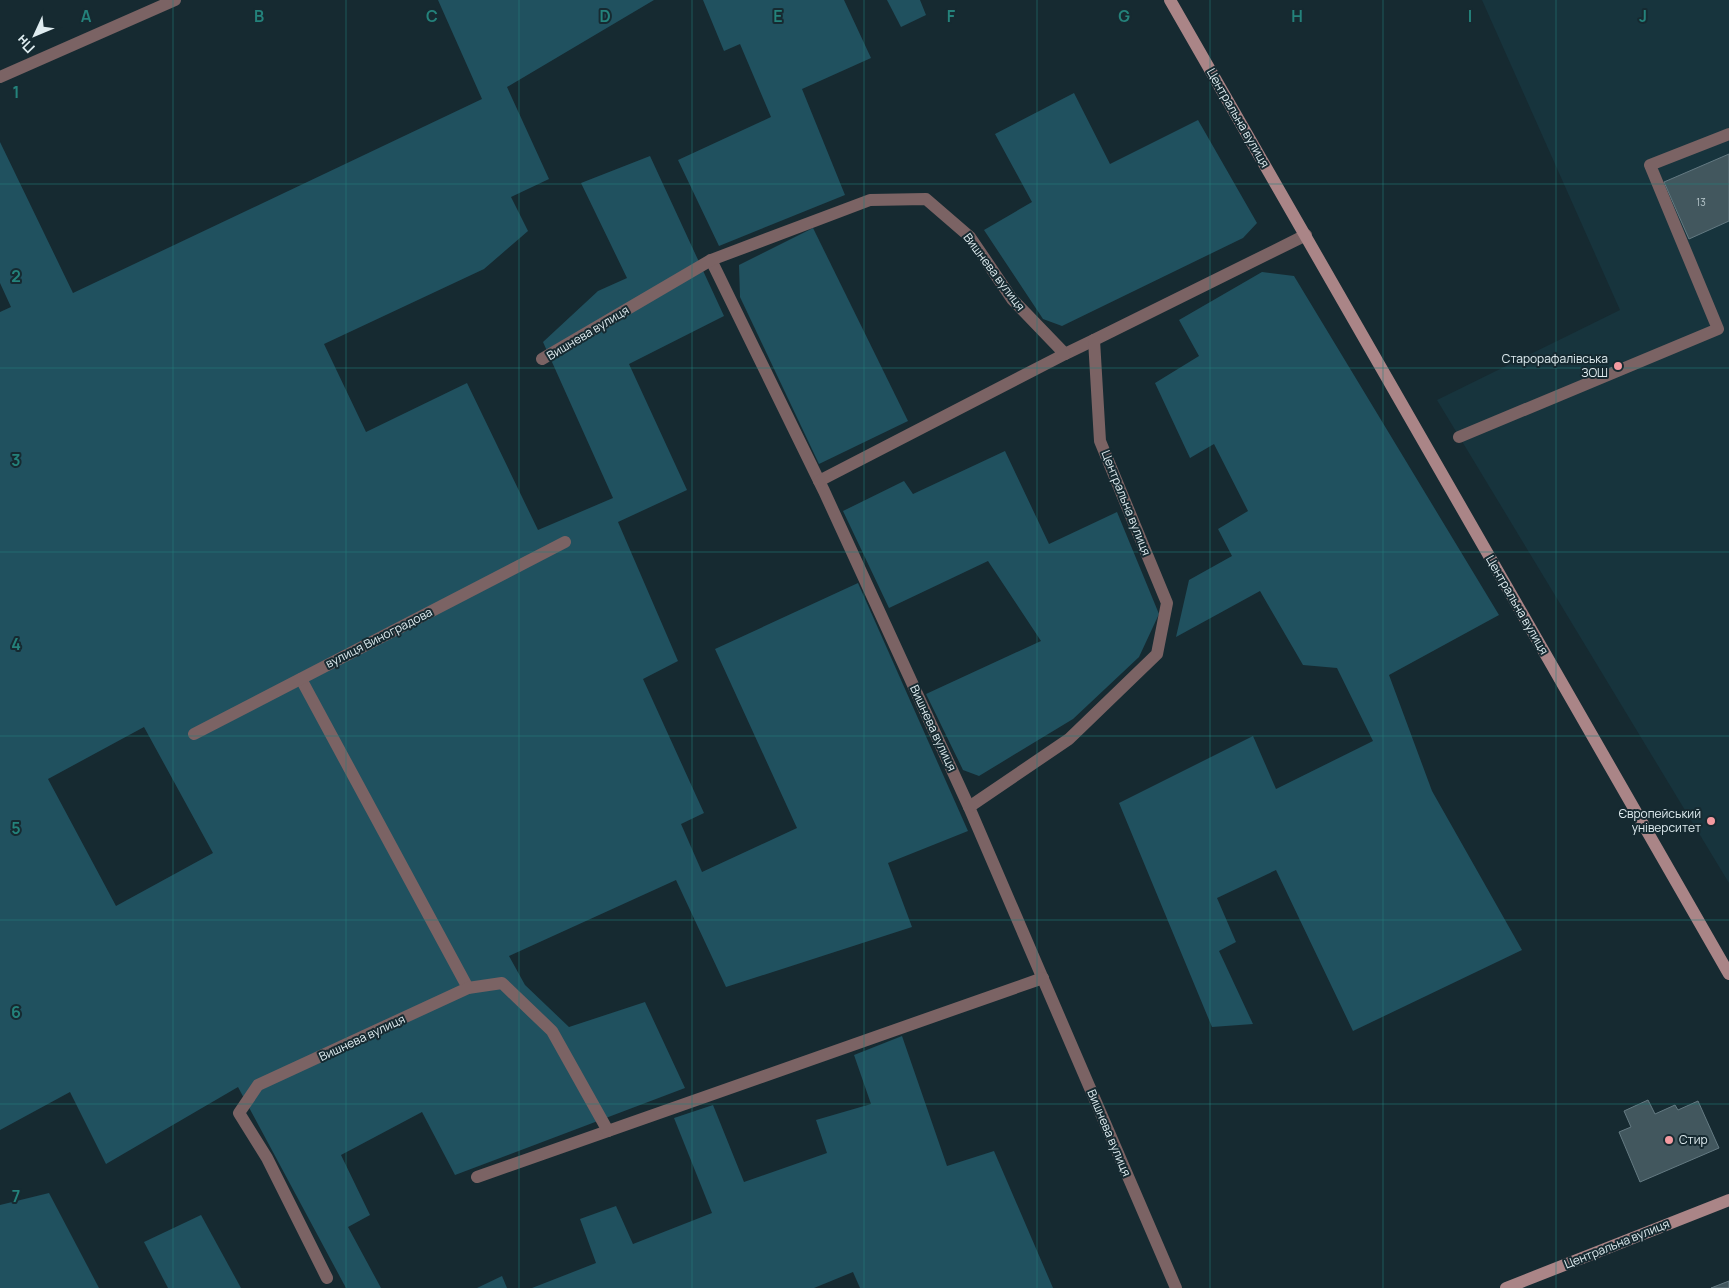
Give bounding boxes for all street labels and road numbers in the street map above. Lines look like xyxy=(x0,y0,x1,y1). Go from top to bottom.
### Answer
street label: Центральна вулиця xyxy=(1203,65,1274,171)
street label: Вишнева вулиця xyxy=(960,229,1029,314)
street label: Вишнева вулиця xyxy=(543,301,632,364)
street label: Центральна вулиця xyxy=(1098,448,1155,558)
street label: Центральна вулиця xyxy=(1482,552,1553,658)
street label: вулиця Виноградова xyxy=(322,603,435,672)
street label: Вишнева вулиця xyxy=(906,682,961,774)
street label: Вишнева вулиця xyxy=(316,1010,408,1065)
street label: Вишнева вулиця xyxy=(1083,1087,1135,1179)
street label: Центральна вулиця xyxy=(1562,1215,1672,1272)

